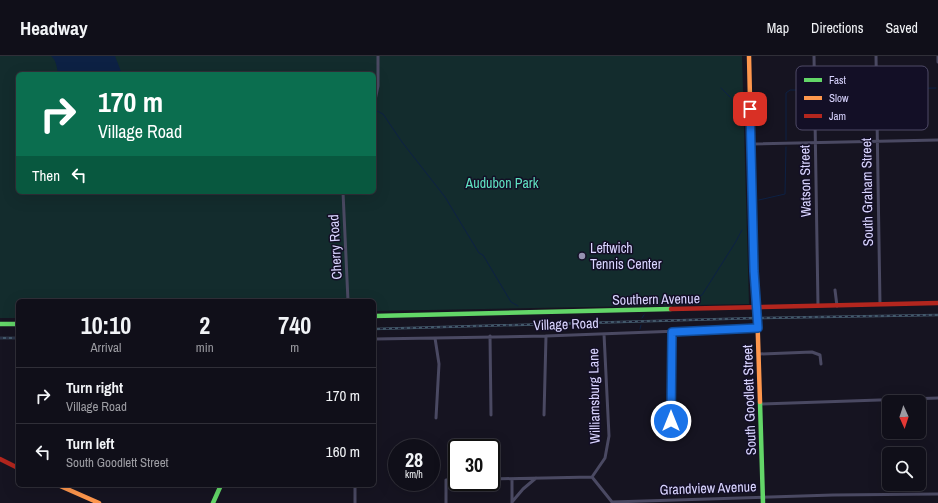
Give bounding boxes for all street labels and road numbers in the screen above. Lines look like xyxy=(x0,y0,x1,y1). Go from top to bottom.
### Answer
street label: South Graham Street xyxy=(857,138,877,246)
street label: Watson Street xyxy=(795,145,815,217)
street label: Cherry Road xyxy=(324,214,346,280)
street label: Southern Avenue xyxy=(612,289,700,309)
street label: Village Road xyxy=(533,314,599,334)
street label: South Goodlett Street xyxy=(738,345,760,455)
street label: Williamsburg Lane xyxy=(584,348,604,444)
street label: Grandview Avenue xyxy=(659,477,757,499)

